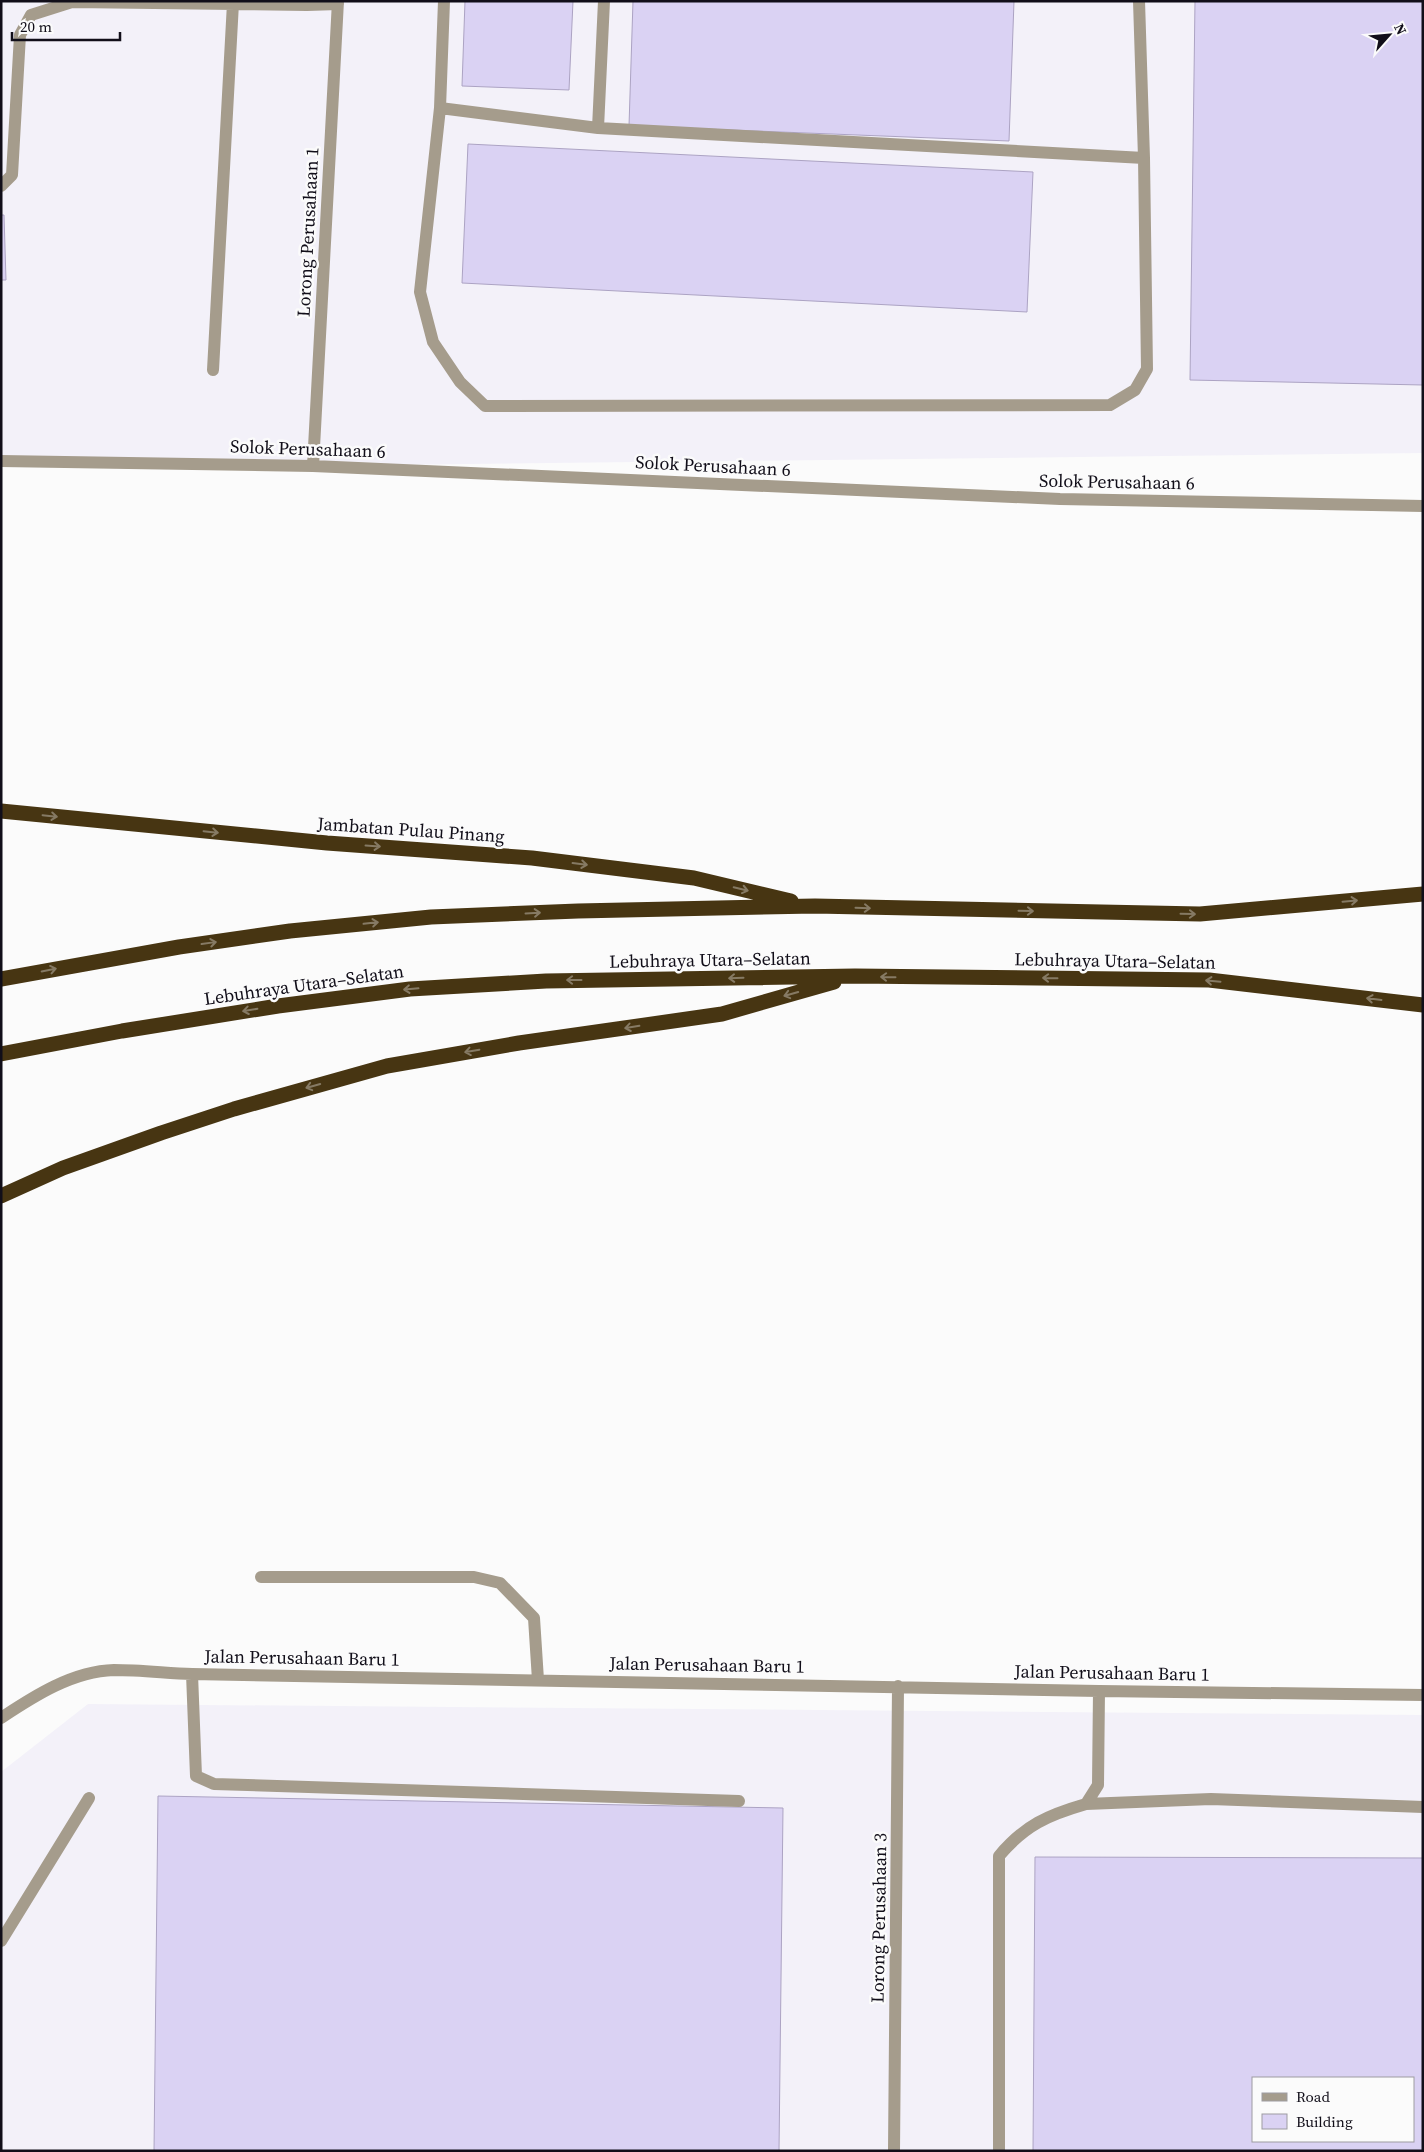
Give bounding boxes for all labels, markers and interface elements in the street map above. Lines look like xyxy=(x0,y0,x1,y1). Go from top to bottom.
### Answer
scale bar xyxy=(12,10,120,42)
north arrow xyxy=(1364,10,1414,60)
text: 20 m xyxy=(20,16,52,37)
text: N xyxy=(1389,20,1412,38)
street label: Lorong Perusahaan 1 xyxy=(291,146,324,318)
street label: Solok Perusahaan 6 xyxy=(230,433,386,464)
street label: Solok Perusahaan 6 xyxy=(635,449,791,482)
street label: Solok Perusahaan 6 xyxy=(1039,468,1195,495)
street label: Jambatan Pulau Pinang xyxy=(316,810,505,849)
one-way arrow xyxy=(41,811,57,821)
one-way arrow xyxy=(203,827,219,837)
one-way arrow xyxy=(365,842,381,851)
one-way arrow xyxy=(572,859,588,869)
one-way arrow xyxy=(732,885,748,894)
one-way arrow xyxy=(1342,896,1358,905)
one-way arrow xyxy=(854,903,871,913)
one-way arrow xyxy=(1017,906,1033,916)
one-way arrow xyxy=(524,908,540,917)
one-way arrow xyxy=(1180,909,1196,919)
one-way arrow xyxy=(362,918,378,928)
one-way arrow xyxy=(201,938,217,948)
street label: Lebuhraya Utara–Selatan xyxy=(609,945,811,974)
street label: Lebuhraya Utara–Selatan xyxy=(1014,946,1216,975)
street label: Lebuhraya Utara–Selatan xyxy=(202,958,406,1011)
one-way arrow xyxy=(41,964,57,974)
one-way arrow xyxy=(880,972,896,982)
one-way arrow xyxy=(1043,973,1059,983)
one-way arrow xyxy=(728,974,744,983)
one-way arrow xyxy=(566,976,582,985)
one-way arrow xyxy=(1205,976,1221,985)
one-way arrow xyxy=(404,985,420,994)
one-way arrow xyxy=(784,990,800,1000)
one-way arrow xyxy=(1367,994,1383,1004)
one-way arrow xyxy=(243,1006,259,1016)
one-way arrow xyxy=(625,1022,641,1032)
one-way arrow xyxy=(464,1046,480,1056)
one-way arrow xyxy=(305,1081,321,1091)
street label: Jalan Perusahaan Baru 1 xyxy=(203,1643,400,1672)
street label: Jalan Perusahaan Baru 1 xyxy=(608,1650,805,1679)
street label: Jalan Perusahaan Baru 1 xyxy=(1013,1658,1210,1687)
street label: Lorong Perusahaan 3 xyxy=(865,1833,892,2003)
legend xyxy=(1252,2077,1414,2142)
text: Road xyxy=(1296,2086,1330,2107)
text: Building xyxy=(1296,2111,1353,2132)

